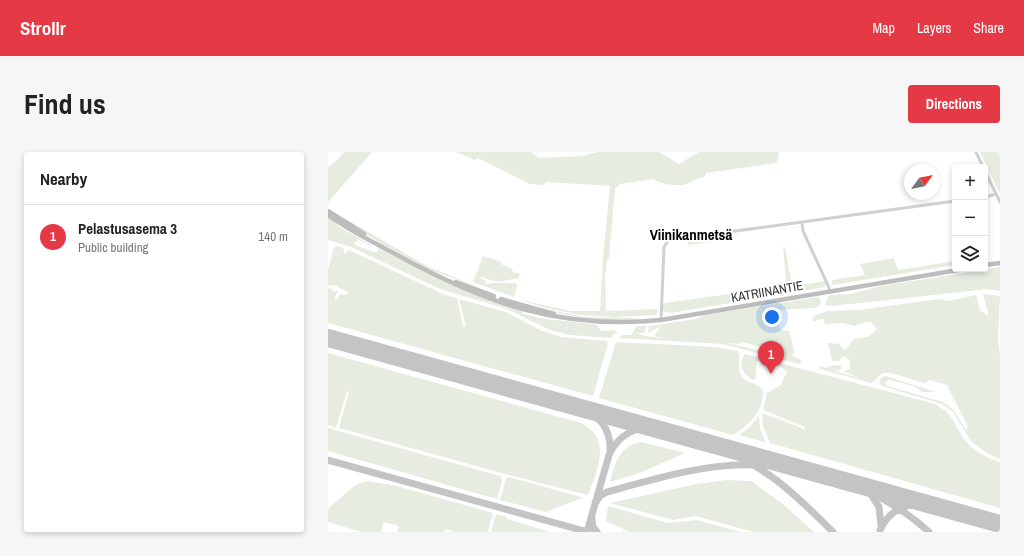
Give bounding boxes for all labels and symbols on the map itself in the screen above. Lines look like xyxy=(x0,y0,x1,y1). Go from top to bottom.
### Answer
north arrow xyxy=(904,164,940,200)
district label: Viinikanmetsä xyxy=(650,224,732,245)
street label: KATRIINANTIE xyxy=(730,277,804,306)
your location xyxy=(762,307,782,327)
pin: 1 xyxy=(758,341,784,374)

